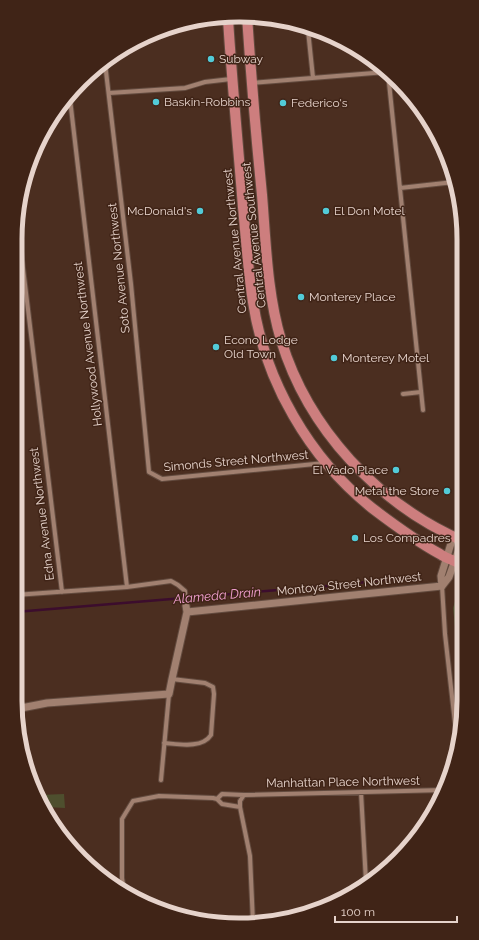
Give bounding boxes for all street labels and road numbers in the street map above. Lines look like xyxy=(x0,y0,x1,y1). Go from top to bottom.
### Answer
street label: Central Avenue Southwest xyxy=(239,161,269,309)
street label: Central Avenue Northwest xyxy=(220,168,250,314)
street label: Soto Avenue Northwest xyxy=(105,202,133,334)
street label: Hollywood Avenue Northwest xyxy=(71,261,105,427)
street label: Edna Avenue Northwest xyxy=(27,447,57,581)
street label: Simonds Street Northwest xyxy=(163,448,309,474)
street label: Montoya Street Northwest xyxy=(276,569,422,599)
street label: Manhattan Place Northwest xyxy=(266,774,420,790)

